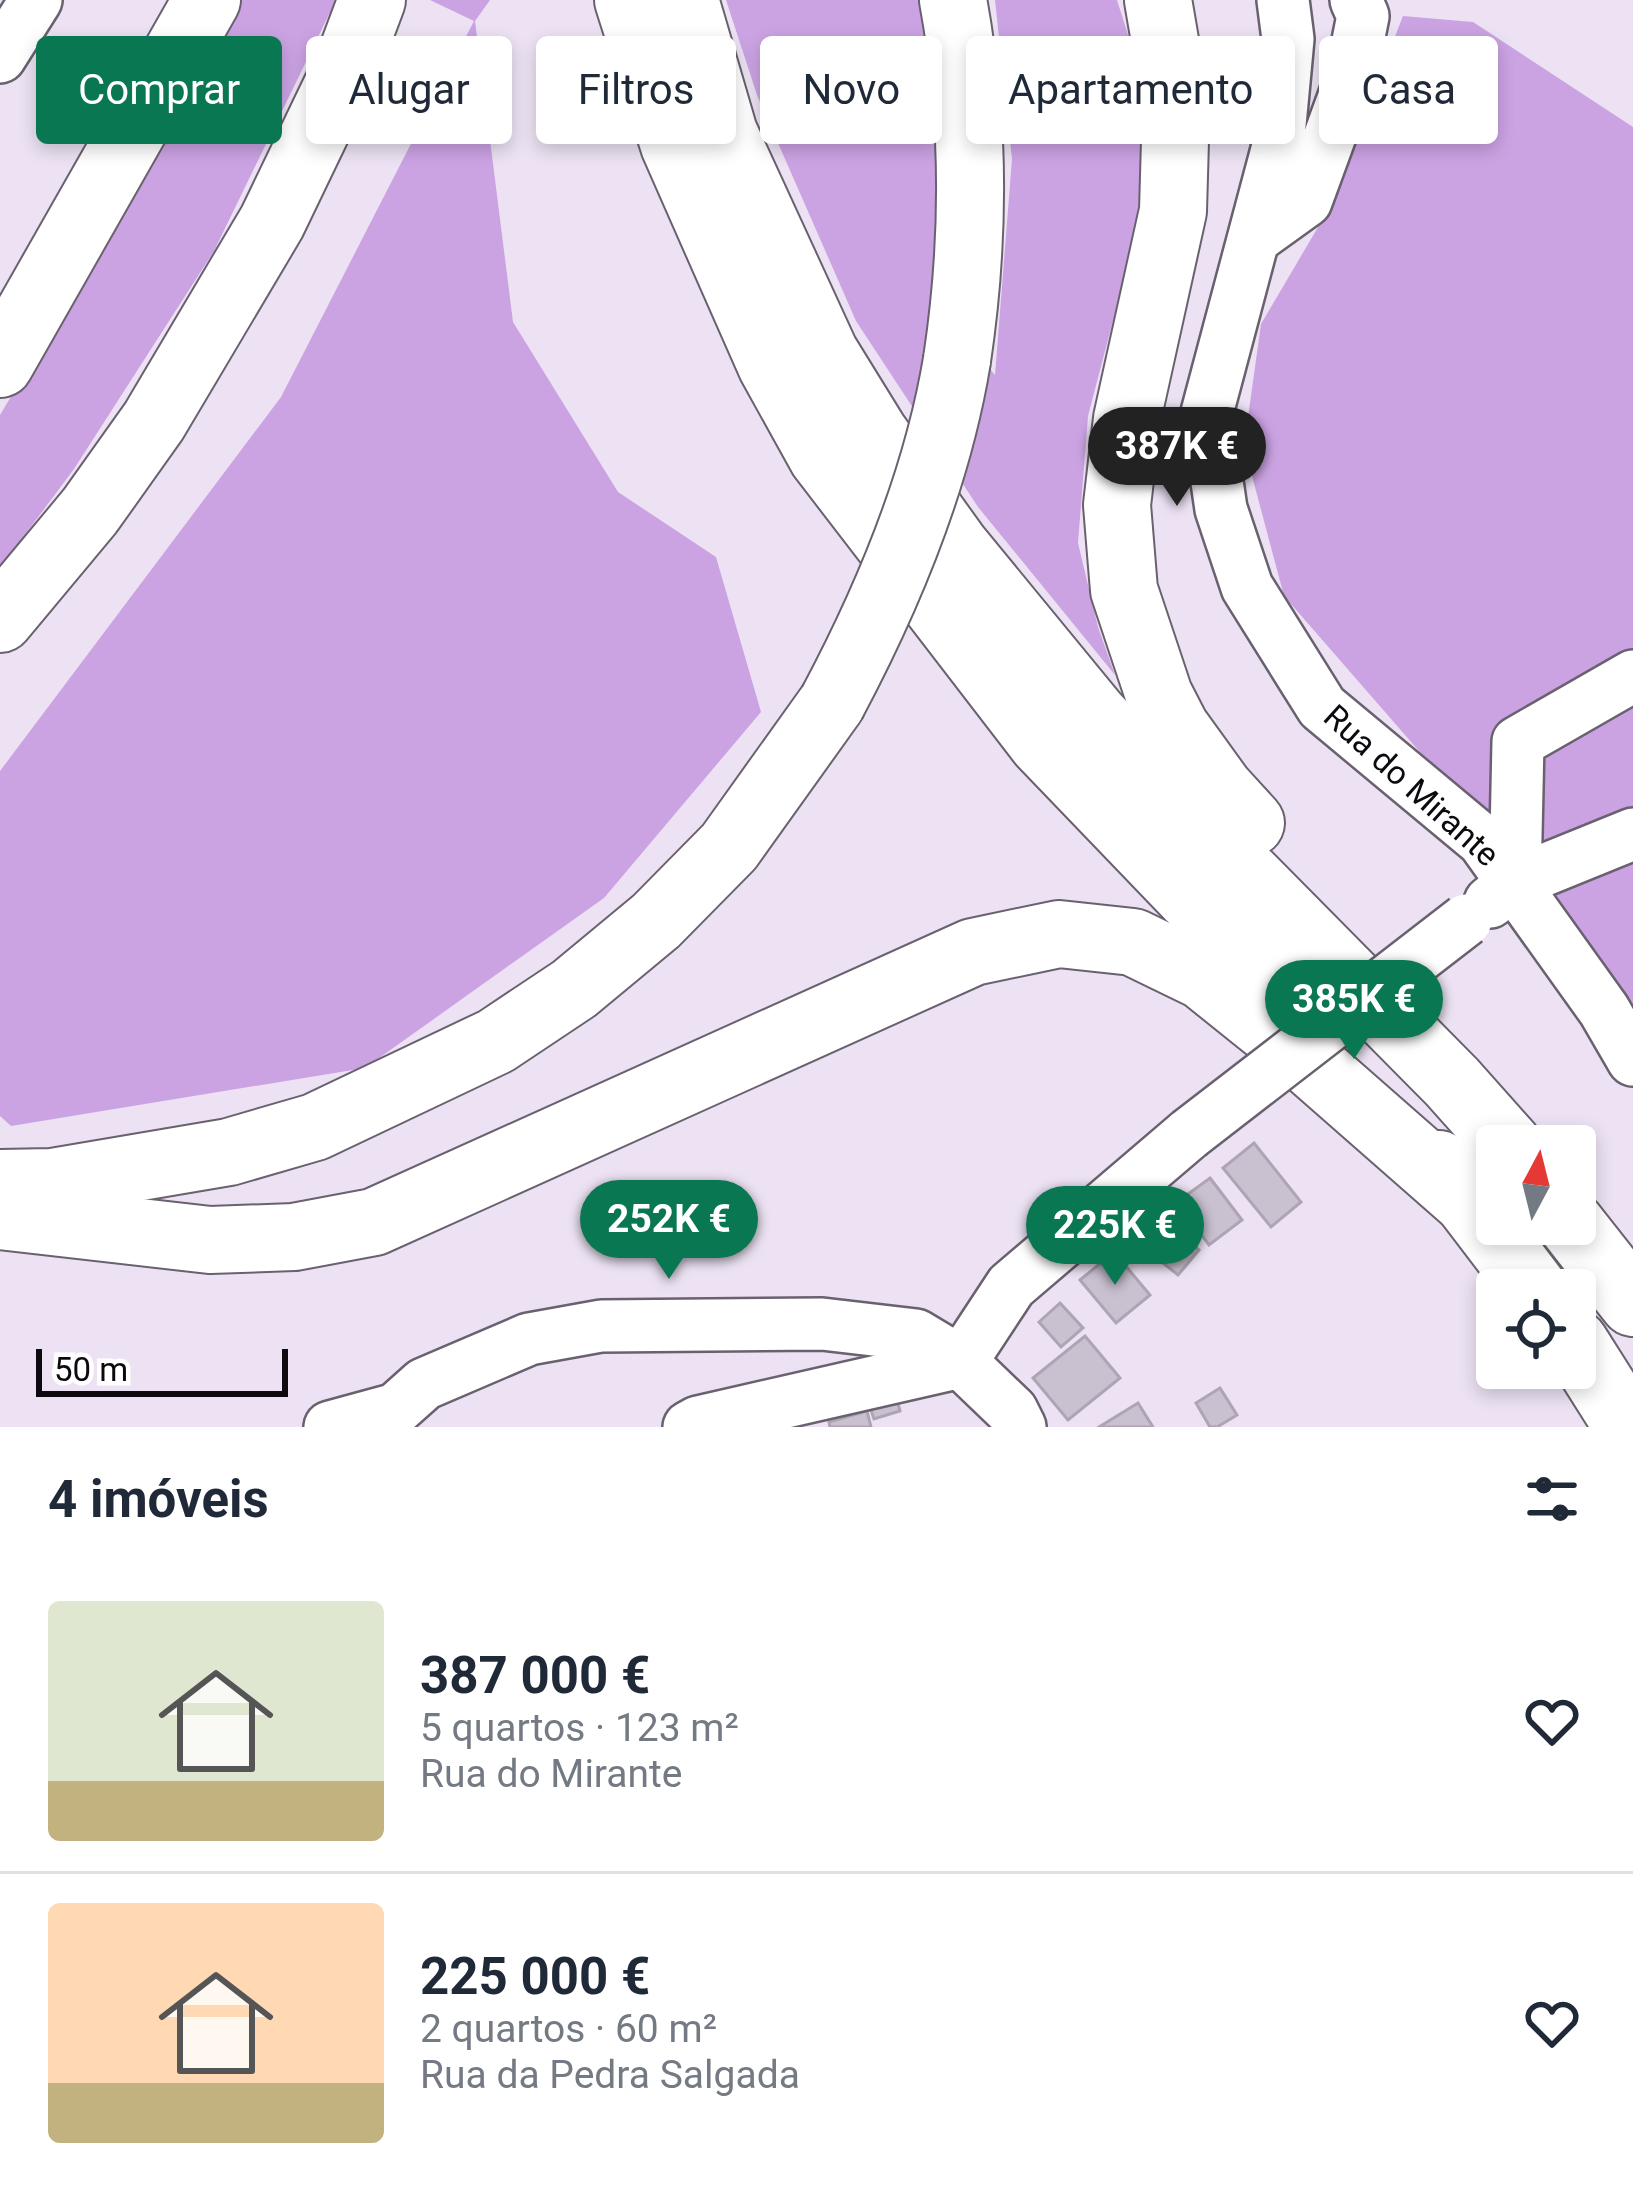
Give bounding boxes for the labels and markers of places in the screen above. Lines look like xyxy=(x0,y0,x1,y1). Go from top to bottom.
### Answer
pin: 387K € xyxy=(1079,407,1275,509)
pin: 385K € xyxy=(1256,960,1452,1062)
pin: 252K € xyxy=(571,1180,767,1282)
pin: 225K € xyxy=(1017,1186,1213,1288)

